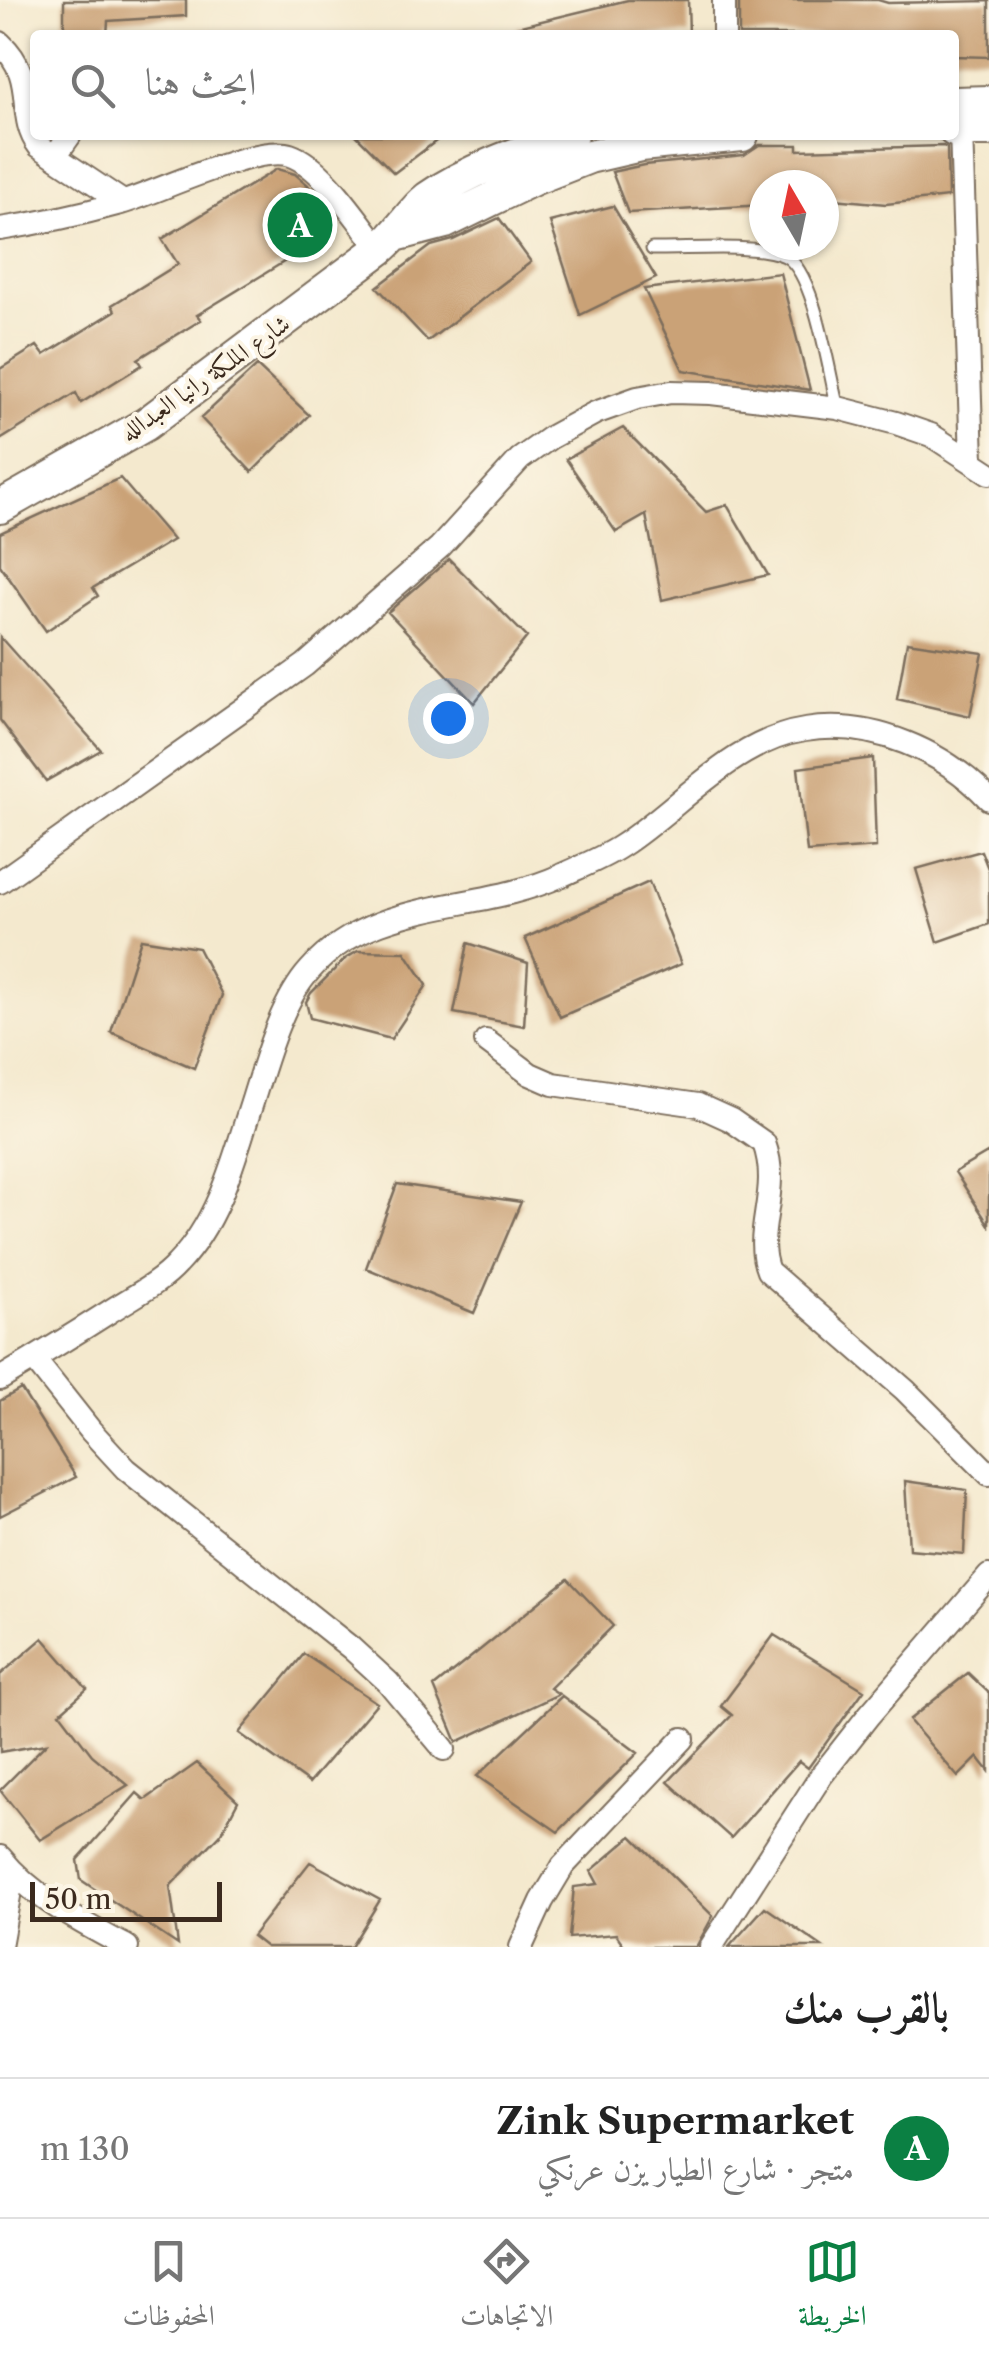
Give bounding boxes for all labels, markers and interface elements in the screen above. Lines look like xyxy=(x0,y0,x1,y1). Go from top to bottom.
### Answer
search box xyxy=(30,30,959,140)
icon: search xyxy=(65,58,120,113)
text: ابحث هنا xyxy=(145,58,256,105)
north arrow xyxy=(749,170,839,260)
pin: A xyxy=(268,188,332,262)
street label: شارع الملكة رانيا العبدالله xyxy=(114,308,299,453)
your location xyxy=(423,693,474,744)
scale bar xyxy=(30,1877,222,1922)
text: 50 m xyxy=(45,1882,112,1916)
text: بالقرب منك xyxy=(783,1981,949,2033)
text: Zink Supermarket xyxy=(497,2097,854,2144)
text: 130 m xyxy=(40,2129,130,2168)
text: A xyxy=(904,2129,929,2168)
text: متجر · شارع الطيار يزن عرنكي xyxy=(537,2149,854,2188)
tab: المحفوظات xyxy=(123,2234,215,2343)
tab: الاتجاهات xyxy=(460,2234,553,2343)
tab: الخريطة xyxy=(798,2234,866,2343)

